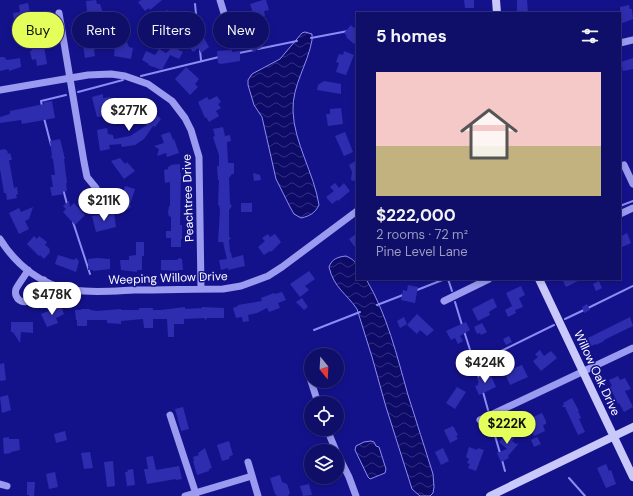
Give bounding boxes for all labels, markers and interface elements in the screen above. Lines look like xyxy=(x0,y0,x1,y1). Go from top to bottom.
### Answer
chip: Buy xyxy=(12,12,64,48)
chip: Rent xyxy=(72,12,130,48)
chip: Filters xyxy=(138,12,205,48)
chip: New xyxy=(213,12,269,48)
text: 5 homes xyxy=(376,25,447,47)
icon: filters xyxy=(579,25,601,47)
pin: $277K xyxy=(101,98,157,132)
icon: home xyxy=(453,98,525,170)
text: $277K xyxy=(110,102,148,119)
street label: Peachtree Drive xyxy=(178,154,198,242)
pin: $211K xyxy=(76,188,132,222)
text: $211K xyxy=(87,192,121,209)
text: $222,000 xyxy=(376,204,456,226)
text: 2 rooms · 72 m² xyxy=(376,226,468,243)
text: Pine Level Lane xyxy=(376,243,468,260)
street label: Weeping Willow Drive xyxy=(108,268,228,288)
pin: $478K xyxy=(24,282,80,316)
text: $478K xyxy=(32,286,72,303)
street label: Willow Oak Drive xyxy=(570,328,624,418)
north arrow xyxy=(304,348,344,388)
map controls xyxy=(304,348,344,484)
pin: $424K xyxy=(457,350,513,384)
text: $424K xyxy=(465,354,505,371)
button: locate xyxy=(304,396,344,436)
pin: $222K xyxy=(479,411,535,445)
text: $222K xyxy=(488,415,526,432)
button: layers xyxy=(304,444,344,484)

